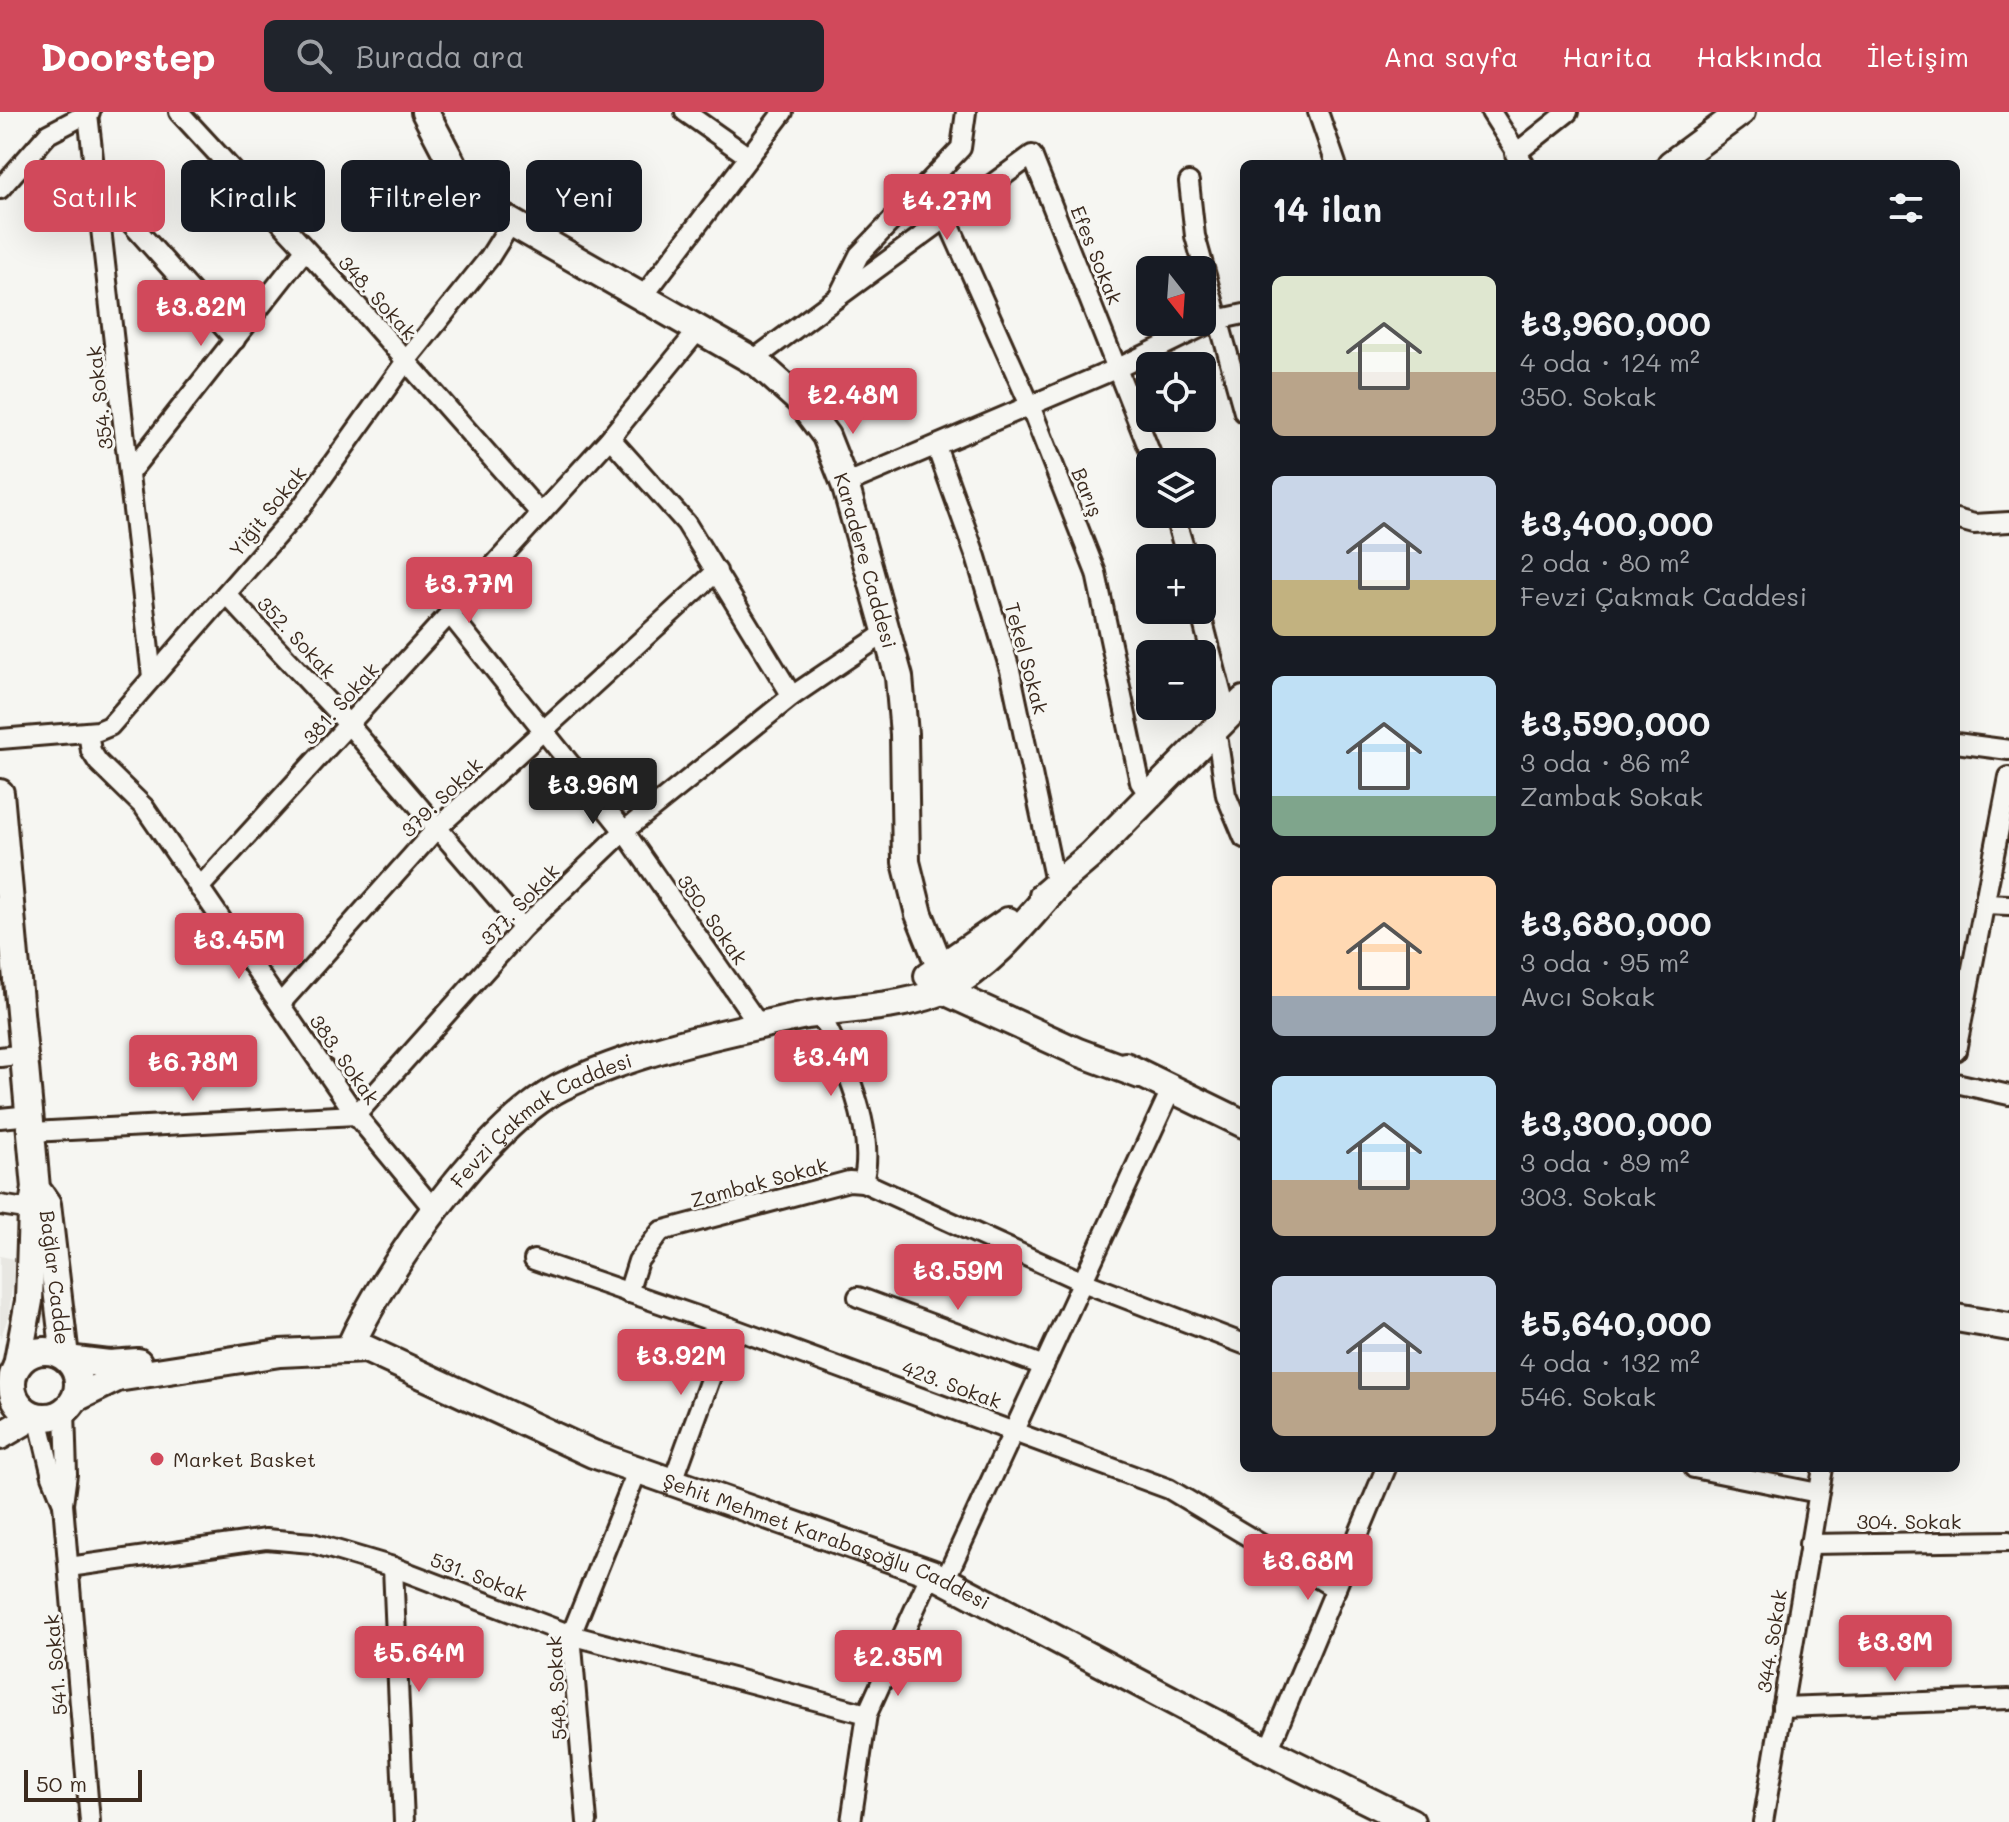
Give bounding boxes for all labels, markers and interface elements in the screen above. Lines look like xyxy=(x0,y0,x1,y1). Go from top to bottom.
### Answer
search box xyxy=(264,20,824,92)
text: Doorstep xyxy=(40,31,216,81)
icon: search xyxy=(292,34,336,78)
text: Burada ara xyxy=(356,36,524,76)
text: Ana sayfa xyxy=(1383,38,1519,74)
text: Harita xyxy=(1563,38,1652,74)
text: Hakkında xyxy=(1696,38,1823,74)
text: İletişim xyxy=(1867,38,1969,74)
chip: Satılık xyxy=(24,160,165,232)
chip: Kiralık xyxy=(181,160,325,232)
chip: Filtreler xyxy=(341,160,510,232)
chip: Yeni xyxy=(526,160,642,232)
pin: ₺4.27M xyxy=(882,174,1012,242)
text: ₺4.27M xyxy=(902,183,992,217)
text: 14 ilan xyxy=(1272,186,1382,231)
icon: filters xyxy=(1884,186,1928,230)
street label: Efes Sokak xyxy=(1065,202,1129,308)
street label: 348. Sokak xyxy=(333,249,423,345)
north arrow xyxy=(1136,256,1216,336)
map controls xyxy=(1136,256,1216,720)
pin: ₺3.82M xyxy=(136,280,266,348)
text: ₺3.82M xyxy=(155,289,247,323)
text: ₺3,960,000 xyxy=(1520,300,1711,345)
icon: home xyxy=(1336,308,1432,404)
street label: 354. Sokak xyxy=(80,345,118,451)
text: 4 oda · 124 m² xyxy=(1520,345,1700,379)
button: locate xyxy=(1136,352,1216,432)
pin: ₺2.48M xyxy=(788,368,918,436)
text: ₺2.48M xyxy=(807,377,899,411)
text: 350. Sokak xyxy=(1520,379,1656,413)
button: layers xyxy=(1136,448,1216,528)
street label: Yiğit Sokak xyxy=(223,460,311,562)
street label: Barış xyxy=(1066,464,1110,520)
street label: Karadere Caddesi xyxy=(829,468,903,651)
text: ₺3,400,000 xyxy=(1520,500,1713,545)
icon: home xyxy=(1336,508,1432,604)
button: + xyxy=(1136,544,1216,624)
text: 2 oda · 80 m² xyxy=(1520,545,1690,579)
pin: ₺3.77M xyxy=(404,557,534,625)
text: ₺3.77M xyxy=(424,566,514,600)
text: Fevzi Çakmak Caddesi xyxy=(1520,579,1807,613)
street label: 352. Sokak xyxy=(252,590,342,684)
street label: Tekel Sokak xyxy=(1000,599,1054,717)
button: − xyxy=(1136,640,1216,720)
street label: 381. Sokak xyxy=(296,656,384,750)
text: ₺3,590,000 xyxy=(1520,700,1710,745)
icon: home xyxy=(1336,708,1432,804)
text: 3 oda · 86 m² xyxy=(1520,745,1690,779)
street label: 379. Sokak xyxy=(395,752,487,842)
pin: ₺3.96M xyxy=(528,758,658,826)
text: ₺3.96M xyxy=(547,767,639,801)
text: Zambak Sokak xyxy=(1520,779,1703,813)
street label: 377. Sokak xyxy=(474,858,564,950)
street label: 350. Sokak xyxy=(672,869,754,969)
text: ₺3,680,000 xyxy=(1520,900,1712,945)
icon: home xyxy=(1336,908,1432,1004)
pin: ₺3.45M xyxy=(174,913,304,981)
text: ₺3.45M xyxy=(193,922,285,956)
text: 3 oda · 95 m² xyxy=(1520,945,1689,979)
text: Avcı Sokak xyxy=(1520,979,1655,1013)
street label: 383. Sokak xyxy=(304,1009,386,1109)
pin: ₺3.4M xyxy=(775,1030,887,1098)
pin: ₺6.78M xyxy=(128,1035,258,1103)
text: ₺3.4M xyxy=(792,1039,870,1073)
text: ₺6.78M xyxy=(147,1044,239,1078)
street label: Fevzi Çakmak Caddesi xyxy=(444,1047,635,1193)
text: ₺3,300,000 xyxy=(1520,1100,1712,1145)
icon: home xyxy=(1336,1108,1432,1204)
text: 3 oda · 89 m² xyxy=(1520,1145,1690,1179)
street label: Zambak Sokak xyxy=(688,1151,830,1213)
text: 303. Sokak xyxy=(1520,1179,1656,1213)
street label: Bağlar Cadde xyxy=(35,1209,76,1346)
pin: ₺3.59M xyxy=(893,1244,1023,1312)
text: ₺3.59M xyxy=(912,1253,1004,1287)
text: ₺5,640,000 xyxy=(1520,1300,1712,1345)
icon: home xyxy=(1336,1308,1432,1404)
pin: ₺3.92M xyxy=(616,1329,746,1397)
text: ₺3.92M xyxy=(635,1338,727,1372)
text: 4 oda · 132 m² xyxy=(1520,1345,1700,1379)
street label: 423. Sokak xyxy=(899,1354,1005,1414)
text: 546. Sokak xyxy=(1520,1379,1656,1413)
place label: Market Basket xyxy=(173,1446,316,1472)
marker: Market Basket xyxy=(148,1450,166,1468)
street label: Şehit Mehmet Karabaşoğlu Caddesi xyxy=(660,1467,994,1615)
street label: 304. Sokak xyxy=(1857,1508,1961,1534)
pin: ₺3.68M xyxy=(1243,1534,1373,1602)
text: ₺3.68M xyxy=(1262,1543,1354,1577)
street label: 531. Sokak xyxy=(427,1546,531,1606)
street label: 344. Sokak xyxy=(1750,1587,1792,1695)
street label: 541. Sokak xyxy=(38,1613,72,1717)
pin: ₺3.3M xyxy=(1839,1615,1951,1683)
text: ₺3.3M xyxy=(1857,1624,1933,1658)
pin: ₺5.64M xyxy=(354,1626,484,1694)
pin: ₺2.35M xyxy=(833,1630,963,1698)
text: ₺5.64M xyxy=(373,1635,465,1669)
street label: 548. Sokak xyxy=(540,1635,572,1741)
text: ₺2.35M xyxy=(853,1639,943,1673)
scale bar xyxy=(24,1766,142,1802)
text: 50 m xyxy=(36,1769,87,1798)

